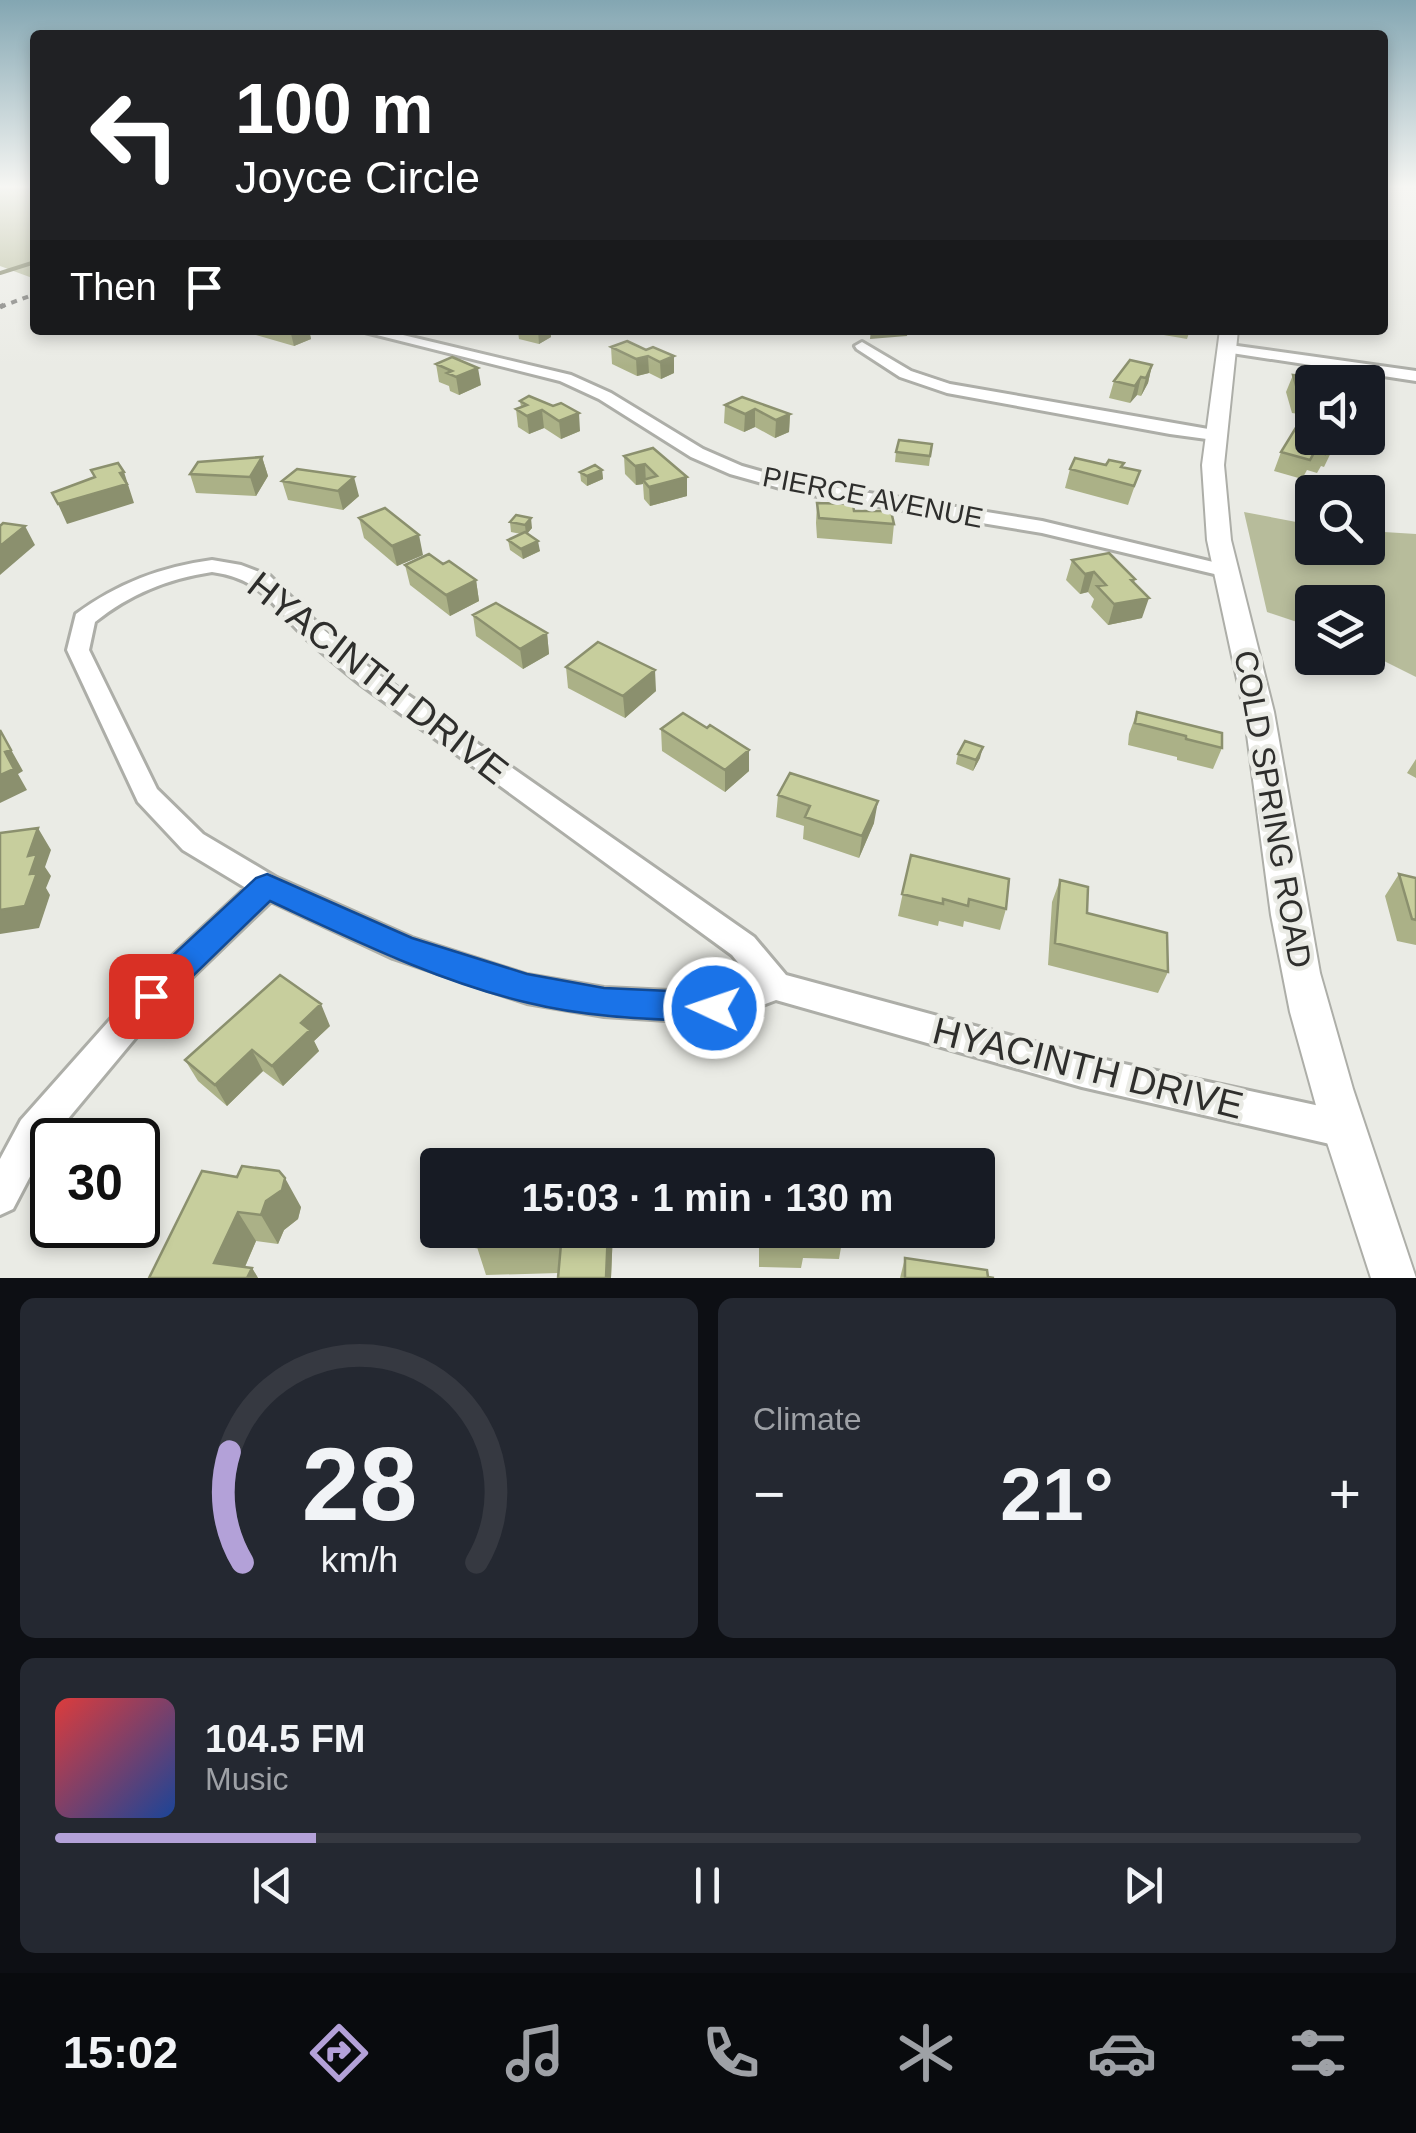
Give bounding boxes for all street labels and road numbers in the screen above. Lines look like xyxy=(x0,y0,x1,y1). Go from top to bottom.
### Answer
street label: PIERCE AVENUE xyxy=(760,461,986,534)
street label: HYACINTH DRIVE xyxy=(240,564,516,792)
street label: COLD SPRING ROAD xyxy=(1227,647,1319,971)
street label: HYACINTH DRIVE xyxy=(929,1009,1247,1127)

